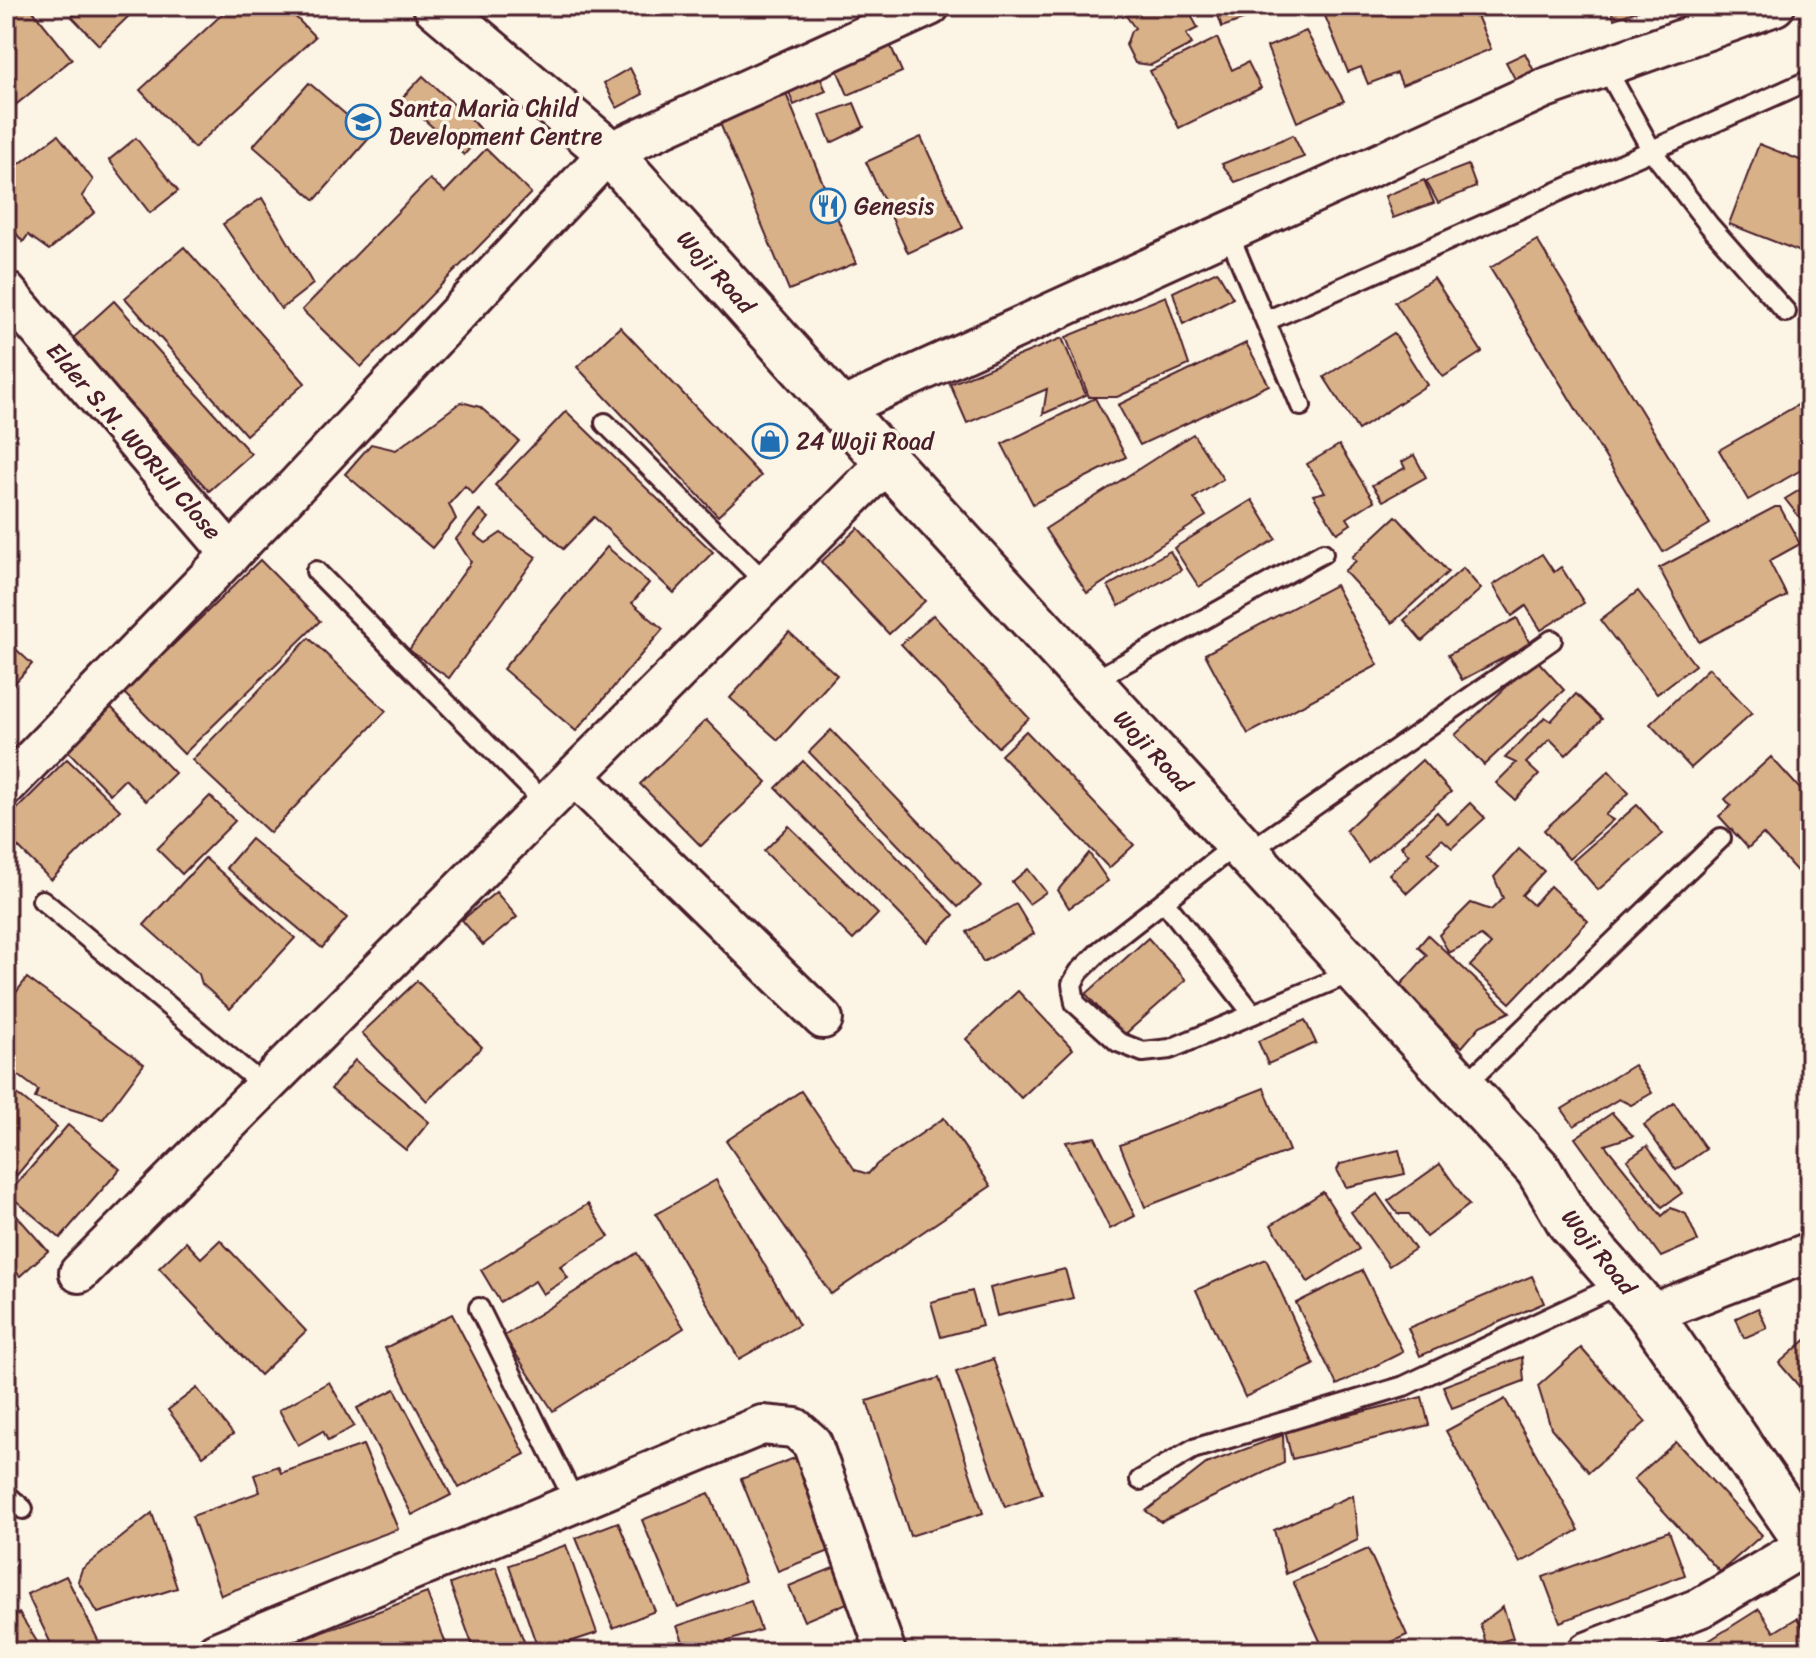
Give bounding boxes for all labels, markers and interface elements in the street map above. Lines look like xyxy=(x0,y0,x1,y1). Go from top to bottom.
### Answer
place label: Santa Maria Child Development Centre xyxy=(389,87,603,157)
school or university icon: Santa Maria Child Development Centre xyxy=(344,103,382,141)
place label: Genesis xyxy=(854,185,934,227)
restaurant icon: Genesis xyxy=(809,187,847,225)
street label: Woji Road xyxy=(666,220,767,325)
street label: Elder S.N. WORIJI Close xyxy=(35,332,233,550)
place label: 24 Woji Road xyxy=(796,420,935,462)
shop icon: 24 Woji Road xyxy=(751,422,789,460)
street label: Woji Road xyxy=(1103,699,1204,804)
street label: Woji Road xyxy=(1550,1199,1648,1306)

